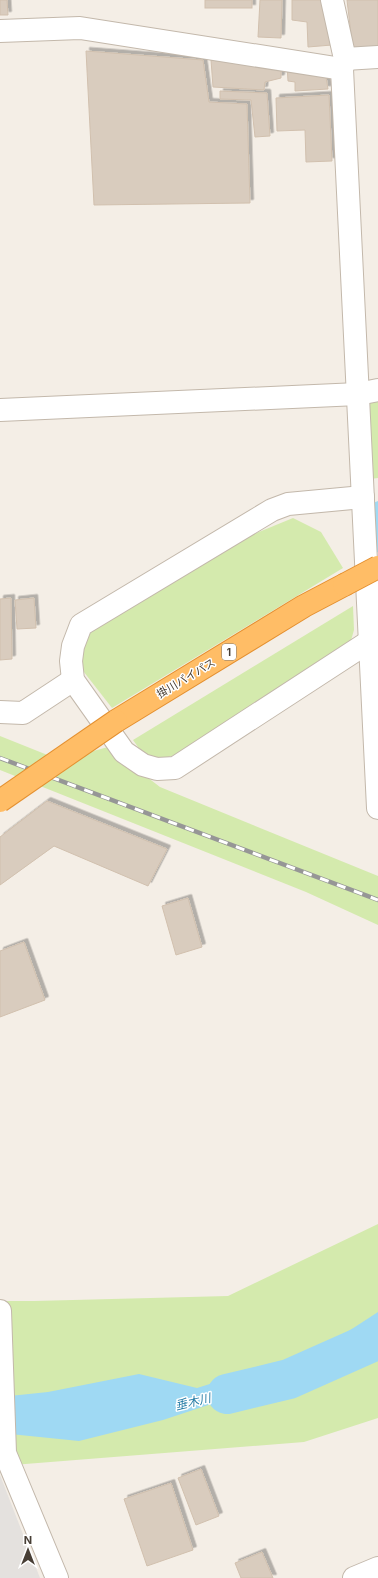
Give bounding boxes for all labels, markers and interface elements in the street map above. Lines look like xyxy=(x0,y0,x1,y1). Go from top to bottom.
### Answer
road number: 1 xyxy=(222,644,236,660)
street label: 掛川バイパス xyxy=(154,655,218,701)
water label: 垂木川 xyxy=(174,1390,214,1413)
north arrow xyxy=(8,1530,48,1570)
text: N xyxy=(24,1533,32,1547)

